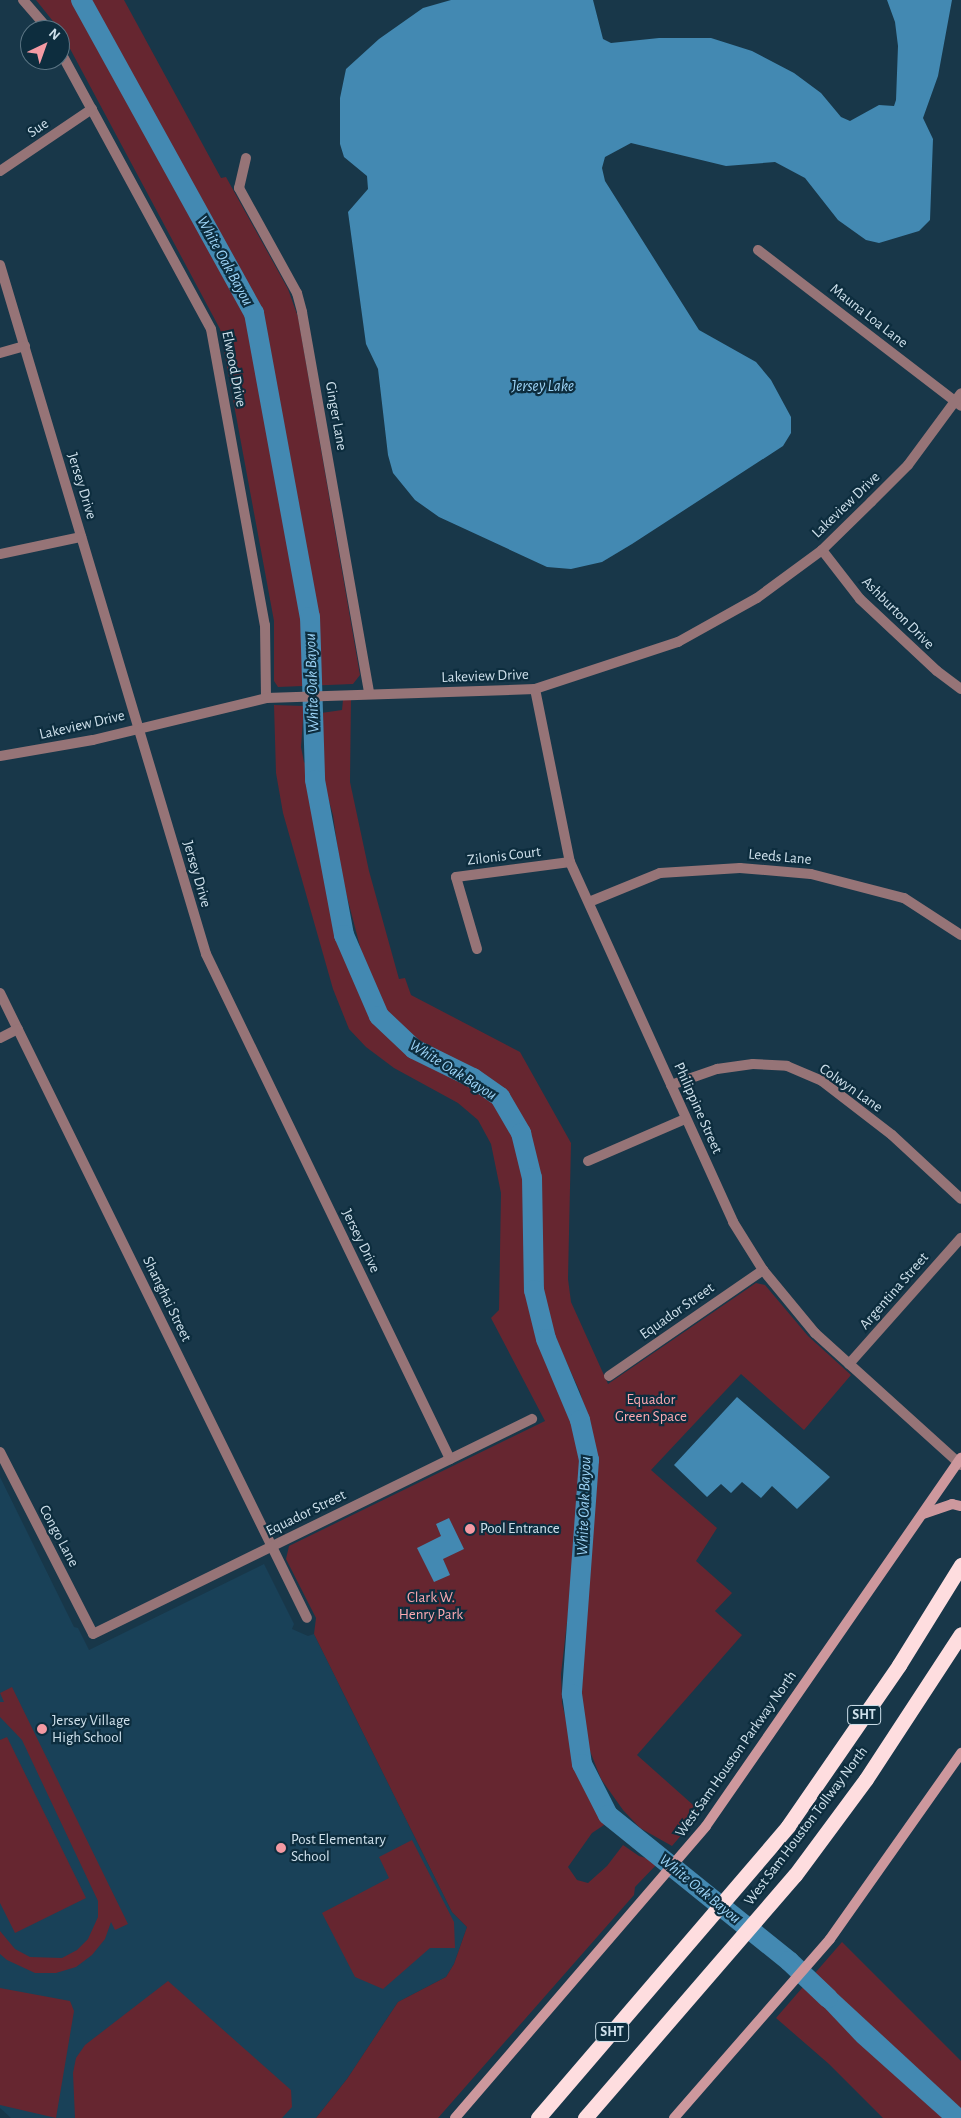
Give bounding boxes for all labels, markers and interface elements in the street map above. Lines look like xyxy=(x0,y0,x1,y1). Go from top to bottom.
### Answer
north arrow xyxy=(20,20,70,70)
text: N xyxy=(46,26,63,43)
street label: Sue xyxy=(24,114,52,142)
water label: White Oak Bayou xyxy=(192,213,258,309)
street label: Mauna Loa Lane xyxy=(827,280,911,352)
street label: Elwood Drive xyxy=(218,329,250,409)
water label: Jersey Lake xyxy=(512,376,574,396)
street label: Ginger Lane xyxy=(321,380,351,452)
street label: Jersey Drive xyxy=(63,451,101,521)
street label: Lakeview Drive xyxy=(808,468,884,542)
street label: Ashburton Drive xyxy=(858,573,938,653)
water label: White Oak Bayou xyxy=(301,633,323,733)
street label: Lakeview Drive xyxy=(441,665,529,687)
street label: Lakeview Drive xyxy=(37,706,127,744)
street label: Jersey Drive xyxy=(179,839,215,909)
street label: Zilonis Court xyxy=(466,843,542,869)
street label: Leeds Lane xyxy=(748,845,812,869)
water label: White Oak Bayou xyxy=(406,1035,500,1105)
street label: Philippine Street xyxy=(670,1060,726,1156)
street label: Colwyn Lane xyxy=(816,1060,886,1116)
street label: Jersey Drive xyxy=(338,1206,384,1276)
street label: Argentina Street xyxy=(856,1249,932,1333)
street label: Shanghai Street xyxy=(139,1253,195,1345)
street label: Equador Street xyxy=(636,1279,718,1343)
park label: Equador Green Space xyxy=(615,1390,687,1425)
water label: White Oak Bayou xyxy=(573,1456,595,1556)
street label: Equador Street xyxy=(263,1486,349,1540)
street label: Congo Lane xyxy=(35,1502,83,1570)
place label: Pool Entrance xyxy=(480,1520,560,1538)
marker: Pool Entrance xyxy=(464,1523,476,1535)
park label: Clark W. Henry Park xyxy=(399,1588,463,1623)
street label: West Sam Houston Parkway North xyxy=(672,1667,800,1841)
road number: SHT xyxy=(846,1704,882,1726)
place label: Jersey Village High School xyxy=(52,1711,130,1746)
marker: Jersey Village High School xyxy=(36,1723,48,1735)
street label: West Sam Houston Tollway North xyxy=(740,1743,872,1909)
place label: Post Elementary School xyxy=(291,1830,386,1865)
marker: Post Elementary School xyxy=(275,1842,287,1854)
water label: White Oak Bayou xyxy=(655,1850,745,1928)
road number: SHT xyxy=(594,2020,630,2044)

